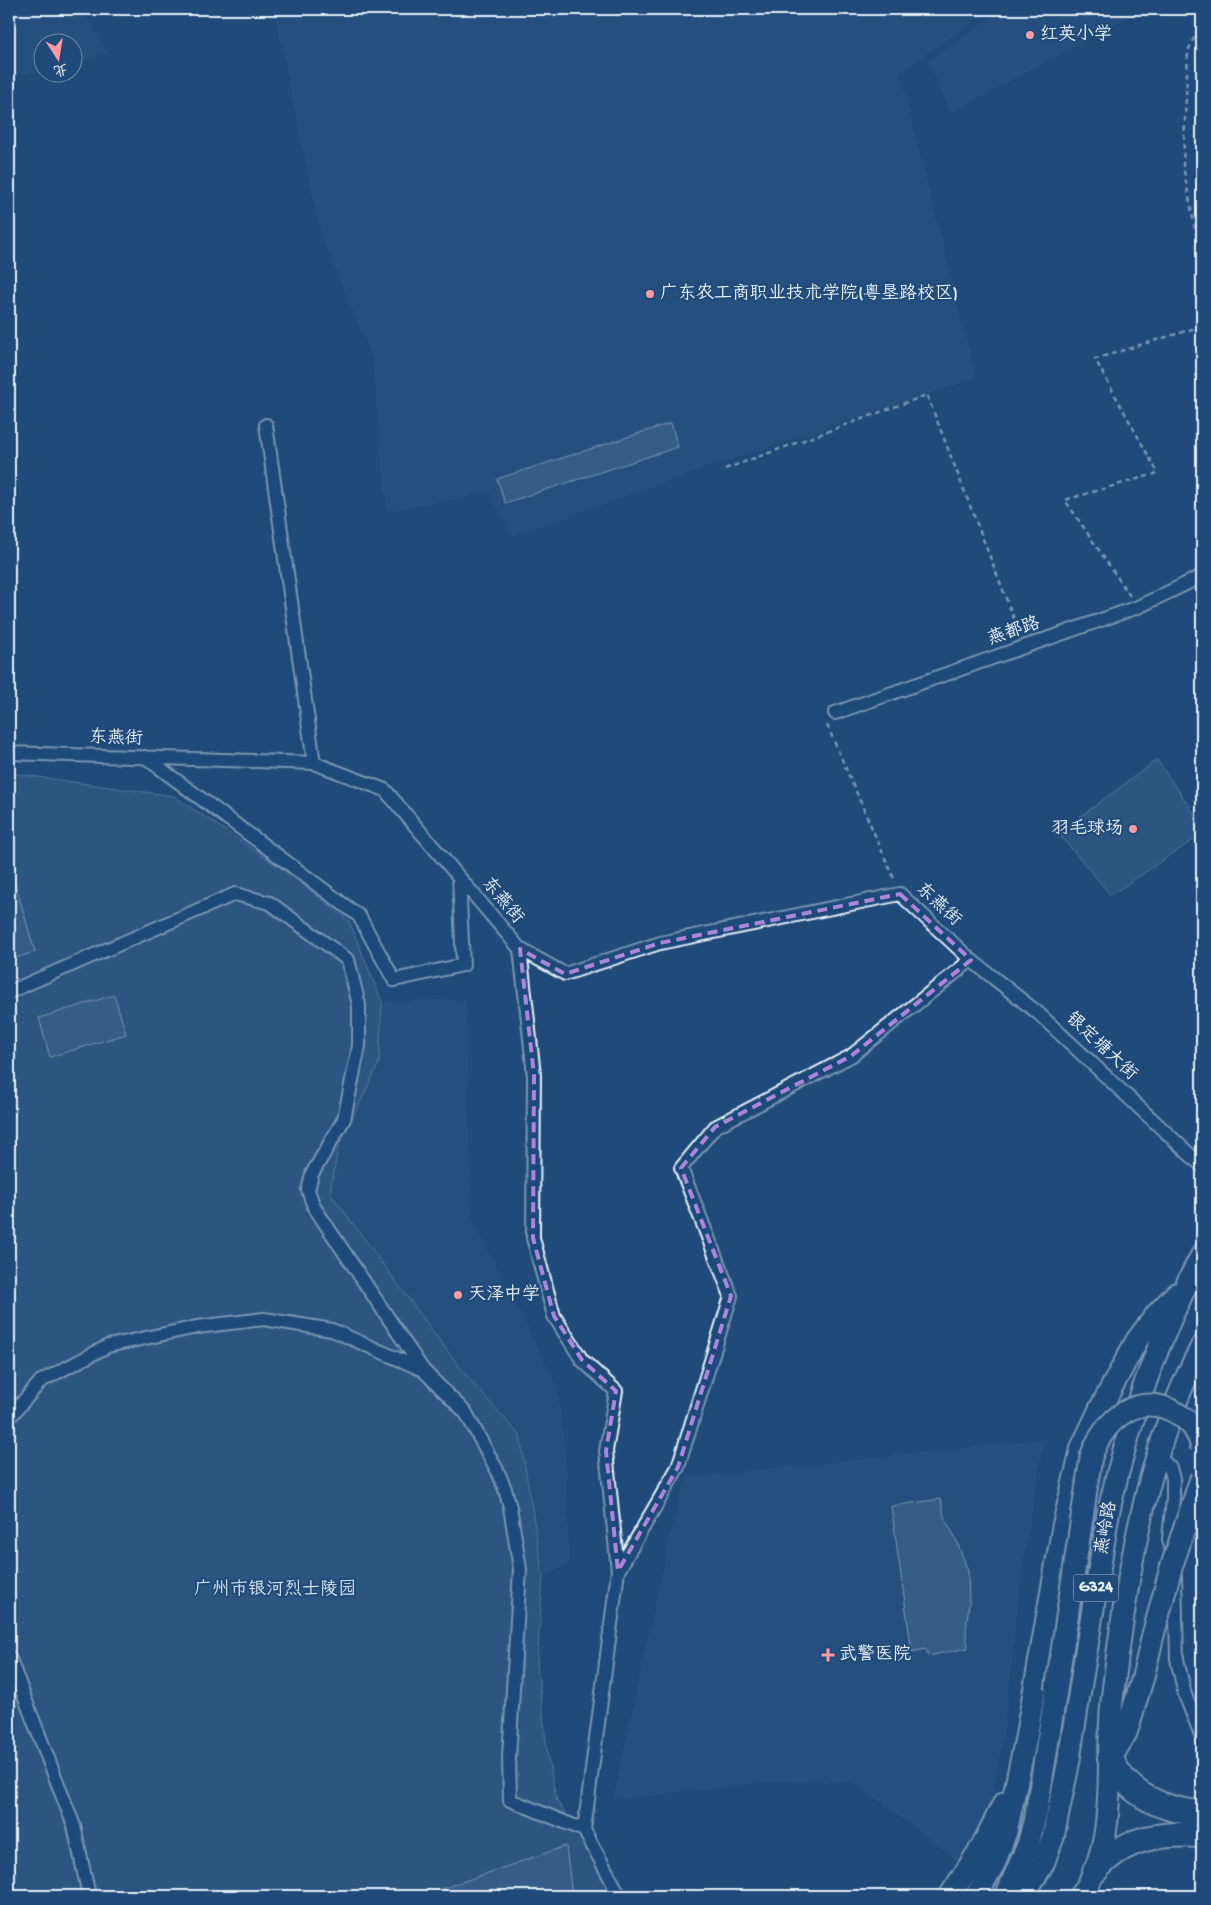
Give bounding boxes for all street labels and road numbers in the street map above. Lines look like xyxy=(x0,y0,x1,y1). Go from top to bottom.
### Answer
street label: 燕都路 xyxy=(985,612,1043,651)
street label: 东燕街 xyxy=(89,727,143,750)
street label: 东燕街 xyxy=(477,873,528,928)
street label: 东燕街 xyxy=(911,878,966,931)
street label: 银定塘大街 xyxy=(1061,1008,1142,1085)
street label: 燕岭路 xyxy=(1091,1499,1122,1556)
road number: G324 xyxy=(1074,1575,1118,1602)

